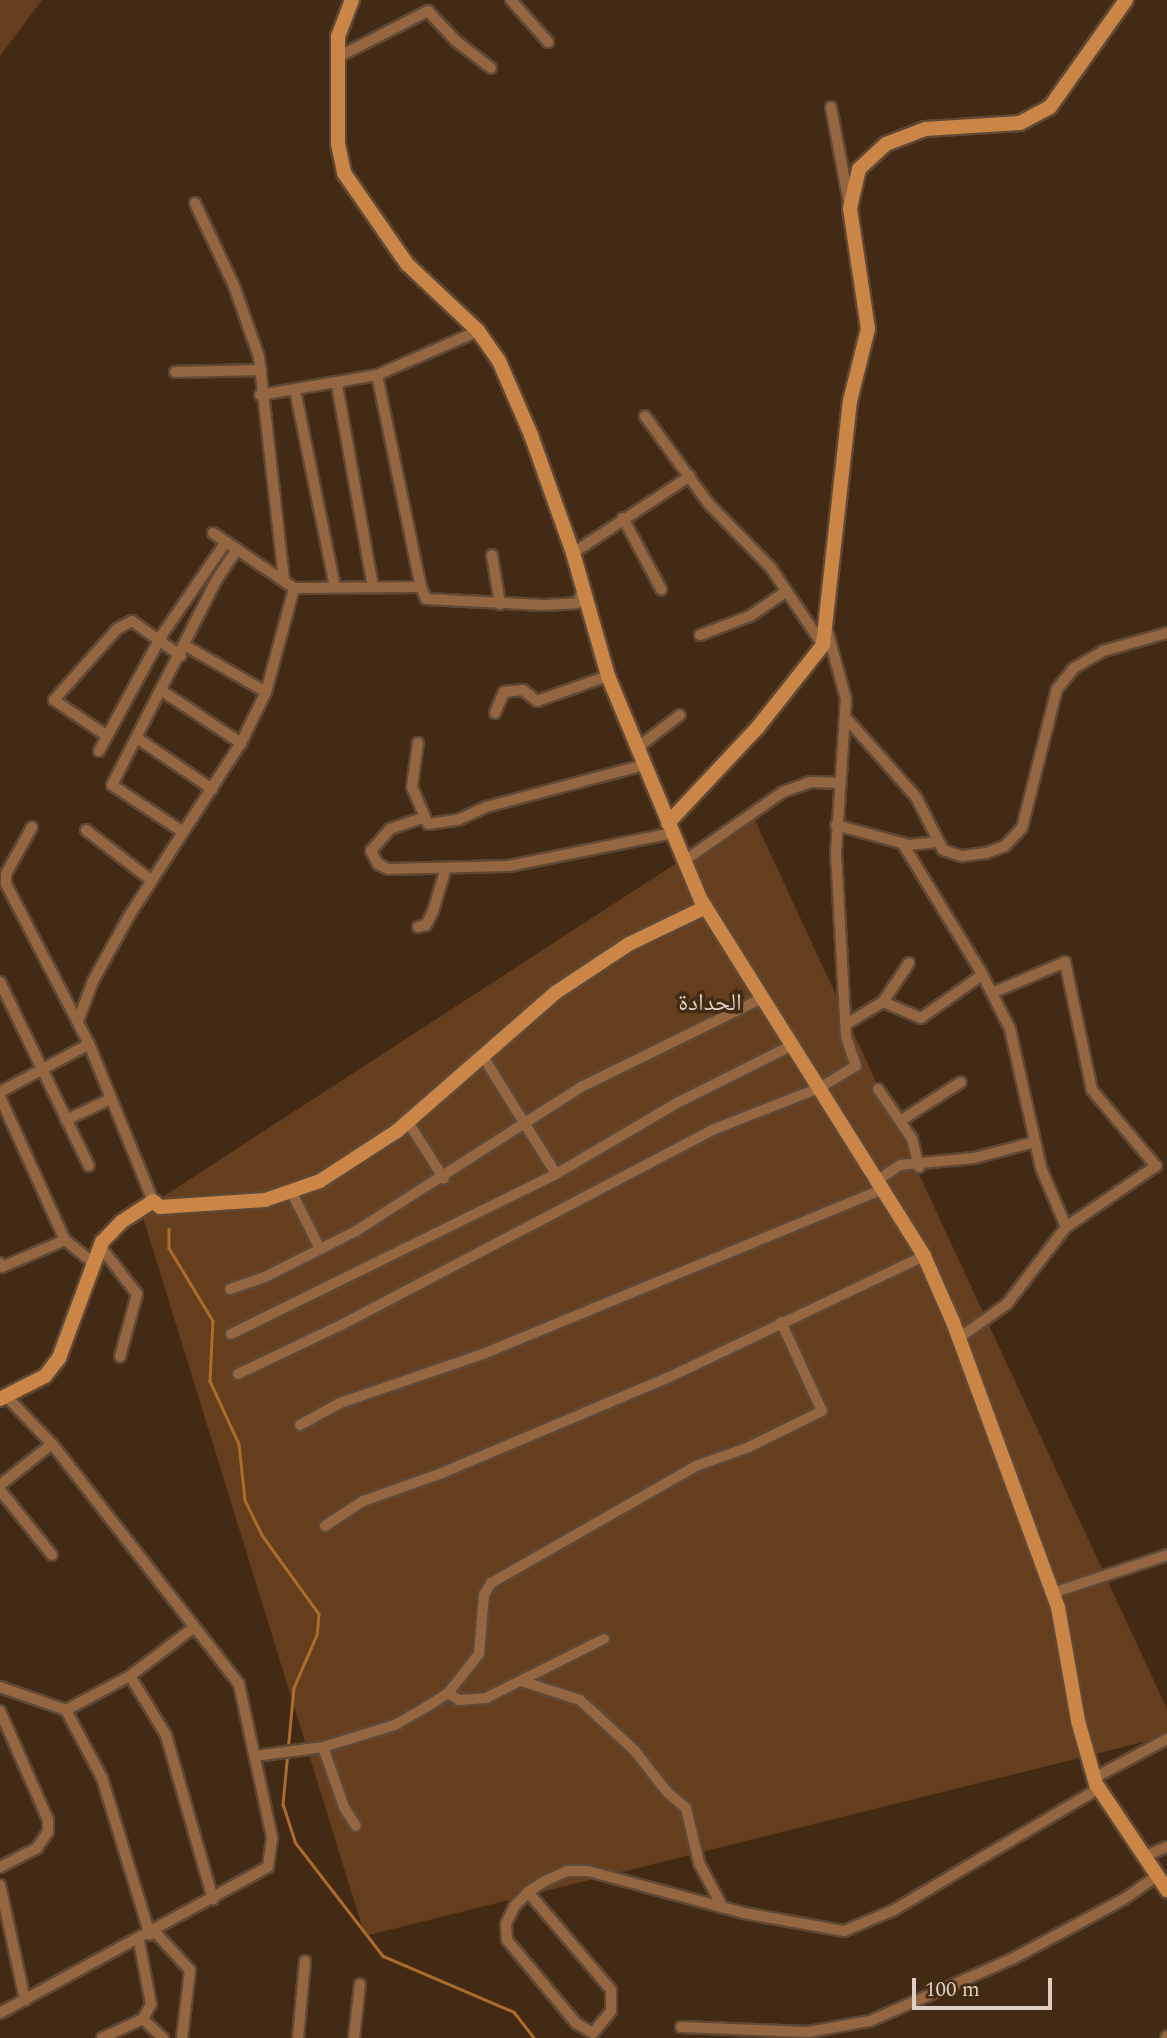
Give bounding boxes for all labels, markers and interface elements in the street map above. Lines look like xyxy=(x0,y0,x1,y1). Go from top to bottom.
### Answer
district label: الحدادة xyxy=(678,990,742,1018)
scale bar xyxy=(915,1965,1055,2009)
text: 100 m xyxy=(925,1974,980,2006)

